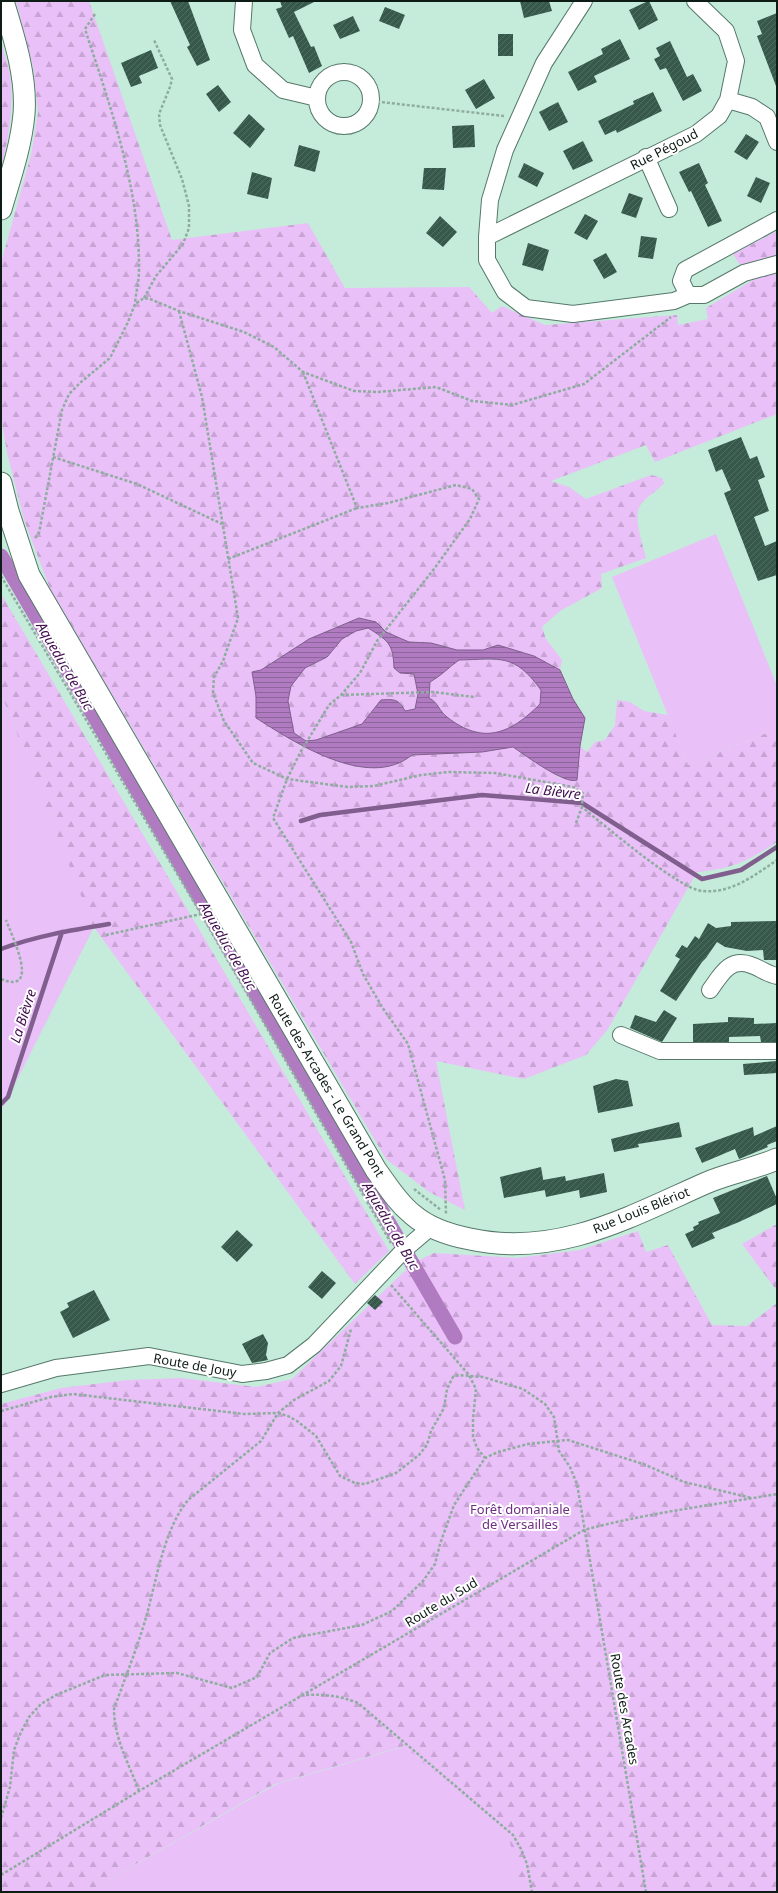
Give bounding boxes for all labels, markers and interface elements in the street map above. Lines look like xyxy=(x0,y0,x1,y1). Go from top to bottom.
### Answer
street label: Rue Pégoud xyxy=(627,124,701,174)
water label: Aqueduc de Buc xyxy=(32,617,99,714)
water label: La Bièvre xyxy=(524,778,582,803)
water label: Aqueduc de Buc xyxy=(195,897,262,994)
water label: La Bièvre xyxy=(5,986,40,1045)
street label: Route des Arcades - Le Grand Pont xyxy=(265,990,389,1180)
water label: Aqueduc de Buc xyxy=(358,1177,425,1274)
street label: Rue Louis Blériot xyxy=(590,1182,692,1238)
street label: Route de Jouy xyxy=(152,1349,238,1381)
park label: Forêt domaniale de Versailles xyxy=(470,1500,570,1533)
street label: Route du Sud xyxy=(401,1573,481,1631)
street label: Route des Arcades xyxy=(606,1652,644,1766)

